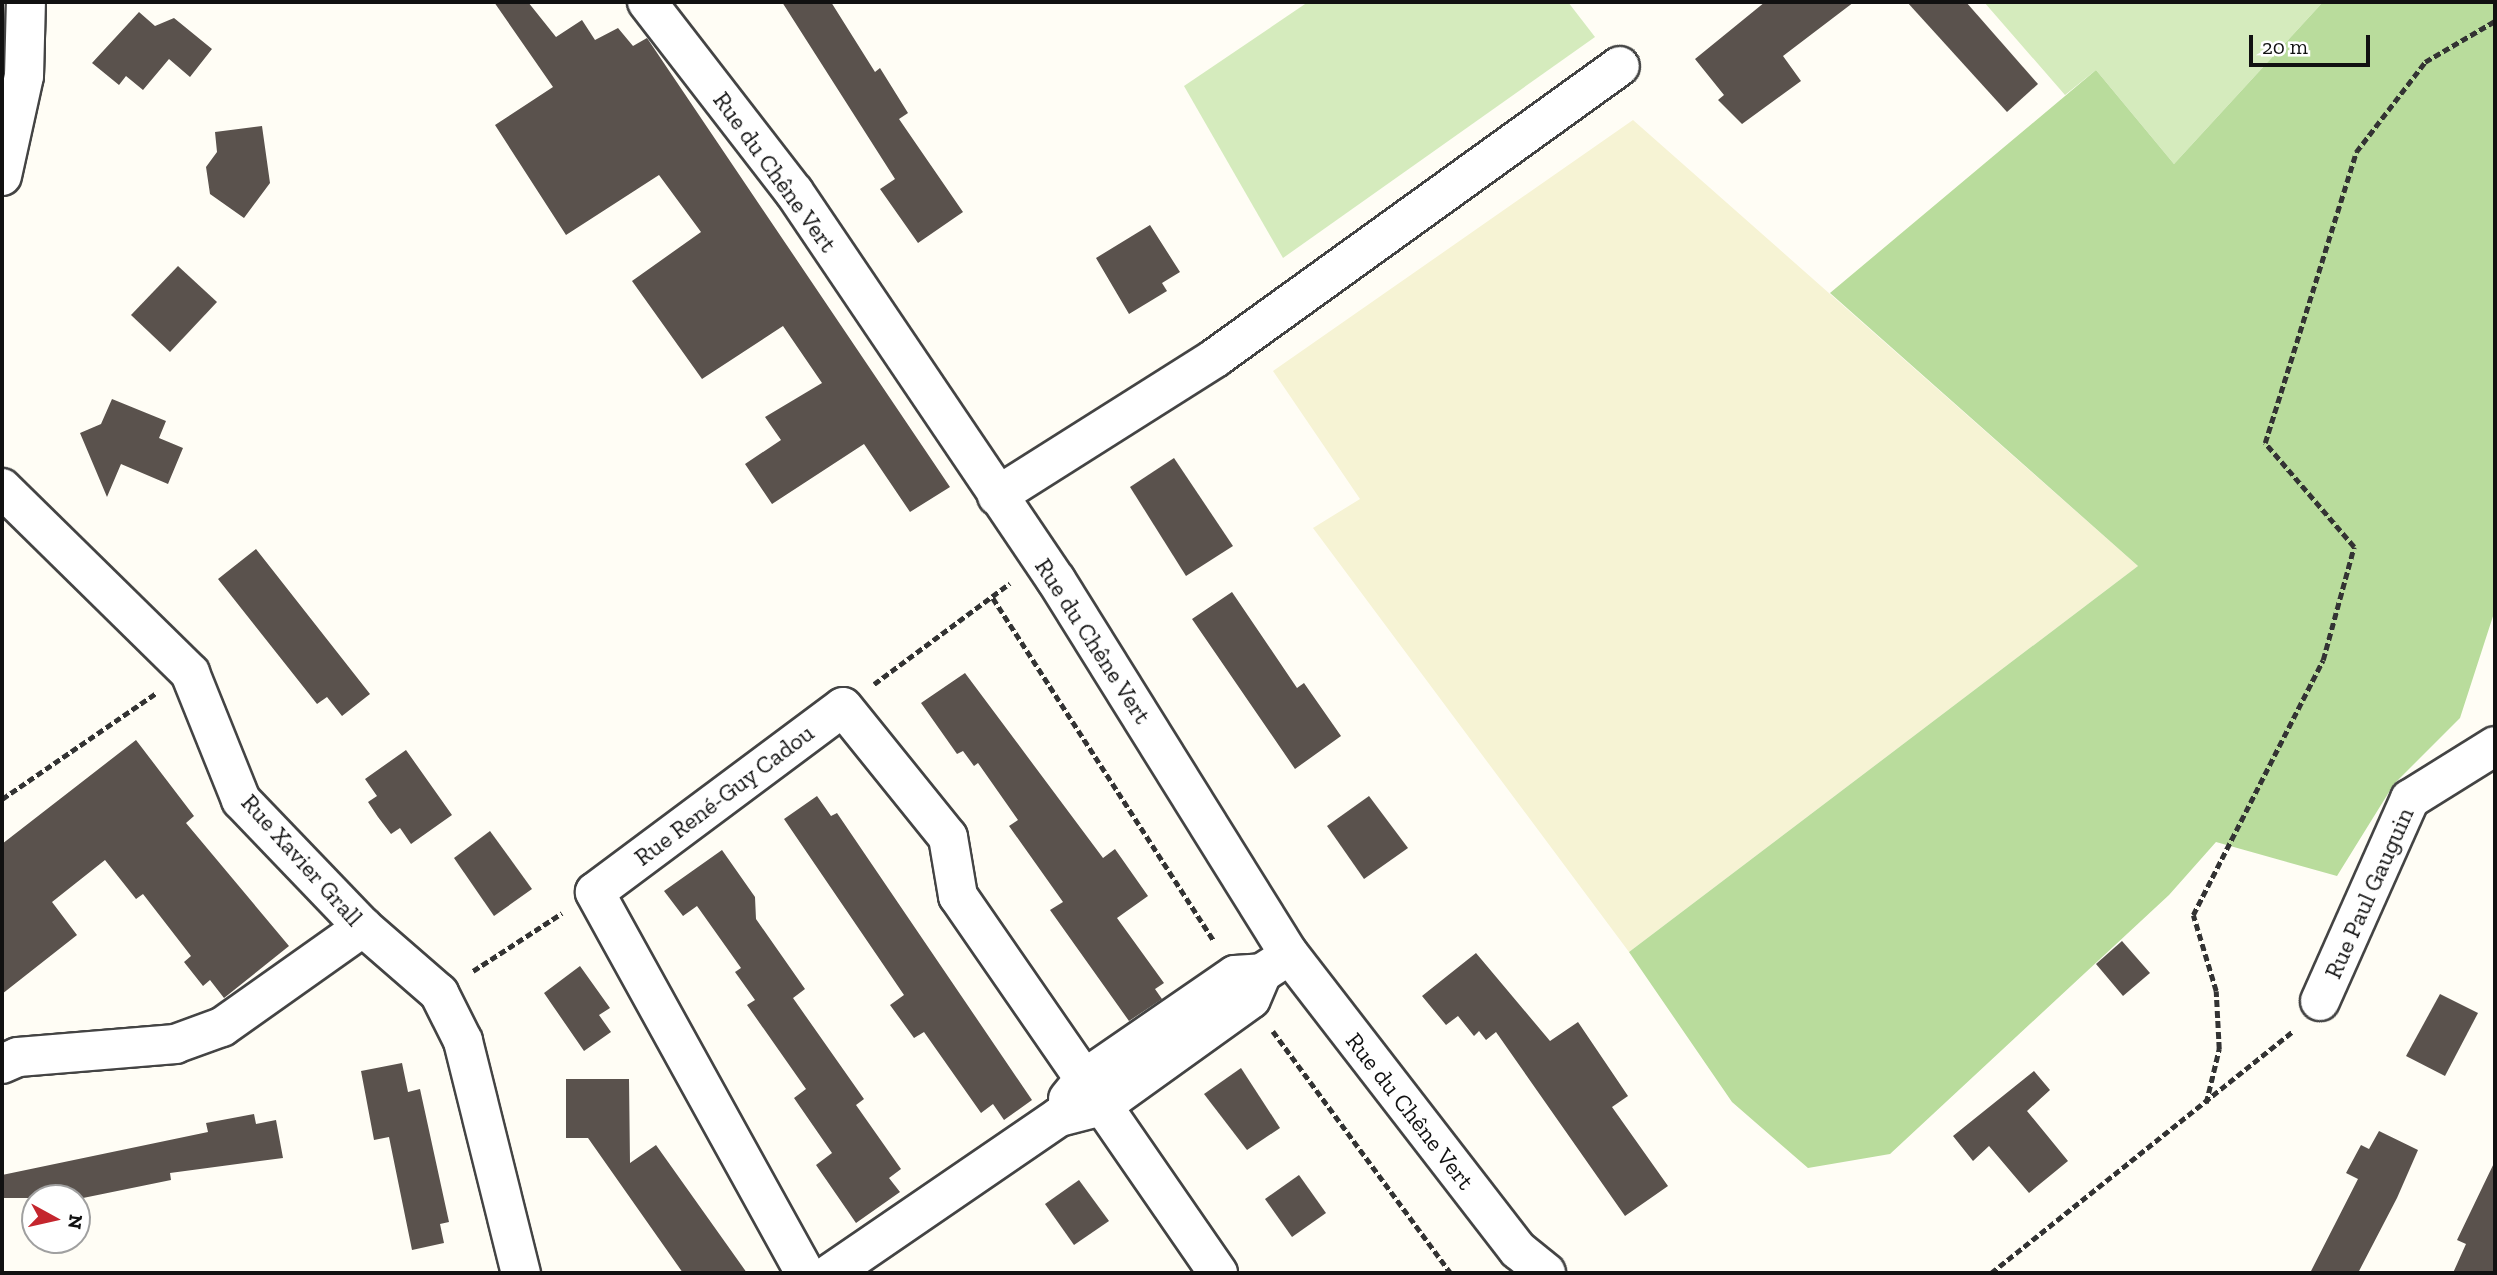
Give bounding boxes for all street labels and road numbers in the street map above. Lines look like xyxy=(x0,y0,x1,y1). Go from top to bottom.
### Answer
street label: Rue du Chêne Vert xyxy=(707,86,843,258)
street label: Rue du Chêne Vert xyxy=(1029,553,1157,729)
street label: Rue René-Guy Cadou xyxy=(628,718,820,872)
street label: Rue Xavier Grall xyxy=(235,788,369,932)
street label: Rue Paul Gauguin xyxy=(2318,803,2420,983)
street label: Rue du Chêne Vert xyxy=(1340,1026,1480,1196)

